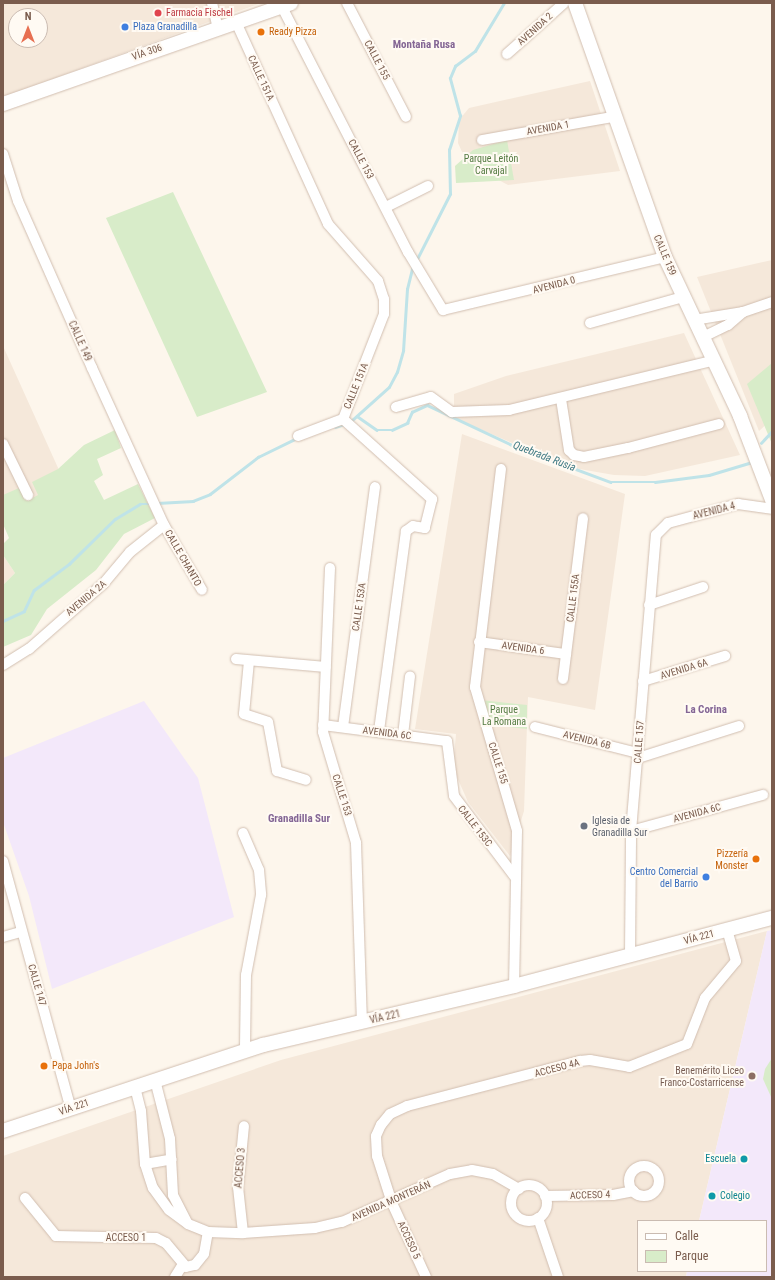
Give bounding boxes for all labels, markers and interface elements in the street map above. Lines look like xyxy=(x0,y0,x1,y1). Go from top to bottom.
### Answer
place label: Farmacia Fischel xyxy=(166,7,233,19)
north arrow xyxy=(8,8,48,48)
marker: Farmacia Fischel xyxy=(153,8,163,18)
text: N xyxy=(25,10,31,23)
street label: AVENIDA 2 xyxy=(515,10,555,48)
place label: Plaza Granadilla xyxy=(133,21,197,33)
marker: Plaza Granadilla xyxy=(120,22,130,32)
place label: Ready Pizza xyxy=(269,26,317,38)
marker: Ready Pizza xyxy=(256,27,266,37)
street label: CALLE 155 xyxy=(362,38,392,82)
district label: Montaña Rusa xyxy=(393,38,455,52)
street label: VÍA 306 xyxy=(130,41,164,63)
street label: CALLE 151A xyxy=(245,53,277,103)
street label: AVENIDA 1 xyxy=(526,118,570,138)
street label: CALLE 153 xyxy=(346,137,376,181)
park label: Parque Leitón Carvajal xyxy=(464,152,518,176)
street label: CALLE 159 xyxy=(651,233,679,277)
street label: AVENIDA 0 xyxy=(532,274,576,296)
street label: CALLE 149 xyxy=(66,319,94,363)
street label: CALLE 151A xyxy=(341,361,371,411)
water label: Quebrada Rusia xyxy=(511,439,577,475)
street label: AVENIDA 4 xyxy=(692,500,736,522)
street label: CALLE CHANTO xyxy=(162,528,204,588)
street label: CALLE 155A xyxy=(564,573,582,623)
street label: AVENIDA 2A xyxy=(63,578,109,618)
street label: CALLE 153A xyxy=(350,582,368,632)
street label: AVENIDA 6 xyxy=(501,639,545,657)
street label: AVENIDA 6A xyxy=(659,656,709,682)
park label: Parque La Romana xyxy=(482,703,526,726)
district label: La Corina xyxy=(685,703,727,717)
street label: CALLE 157 xyxy=(632,720,646,764)
street label: AVENIDA 6C xyxy=(362,724,412,742)
street label: AVENIDA 6B xyxy=(562,728,612,752)
street label: CALLE 155 xyxy=(486,741,510,785)
street label: CALLE 153 xyxy=(330,773,354,817)
street label: AVENIDA 6C xyxy=(672,801,722,825)
street label: CALLE 153C xyxy=(455,803,495,849)
district label: Granadilla Sur xyxy=(268,812,330,826)
place label: Iglesia de Granadilla Sur xyxy=(592,814,647,838)
marker: Iglesia de Granadilla Sur xyxy=(579,821,589,831)
place label: Pizzería Monster xyxy=(715,847,748,870)
marker: Pizzería Monster xyxy=(751,854,761,864)
place label: Centro Comercial del Barrio xyxy=(630,865,698,888)
marker: Centro Comercial del Barrio xyxy=(701,872,711,882)
street label: VÍA 221 xyxy=(682,927,716,947)
street label: CALLE 147 xyxy=(25,963,49,1007)
street label: VÍA 221 xyxy=(369,1008,401,1026)
street label: ACCESO 4A xyxy=(533,1056,581,1080)
place label: Papa John's xyxy=(52,1060,99,1072)
marker: Papa John's xyxy=(39,1061,49,1071)
place label: Benemérito Liceo Franco-Costarricense xyxy=(660,1064,744,1088)
marker: Benemérito Liceo Franco-Costarricense xyxy=(747,1071,757,1081)
street label: VÍA 221 xyxy=(57,1096,91,1118)
street label: ACCESO 3 xyxy=(232,1147,248,1189)
place label: Escuela xyxy=(705,1153,736,1165)
marker: Escuela xyxy=(739,1154,749,1164)
street label: AVENIDA MONTERÁN xyxy=(350,1178,432,1224)
street label: ACCESO 4 xyxy=(570,1188,610,1202)
place label: Colegio xyxy=(720,1190,750,1202)
marker: Colegio xyxy=(707,1191,717,1201)
street label: ACCESO 5 xyxy=(395,1219,423,1261)
legend xyxy=(637,1220,767,1272)
text: Calle xyxy=(675,1229,699,1243)
street label: ACCESO 1 xyxy=(106,1232,146,1244)
text: Parque xyxy=(675,1249,708,1263)

